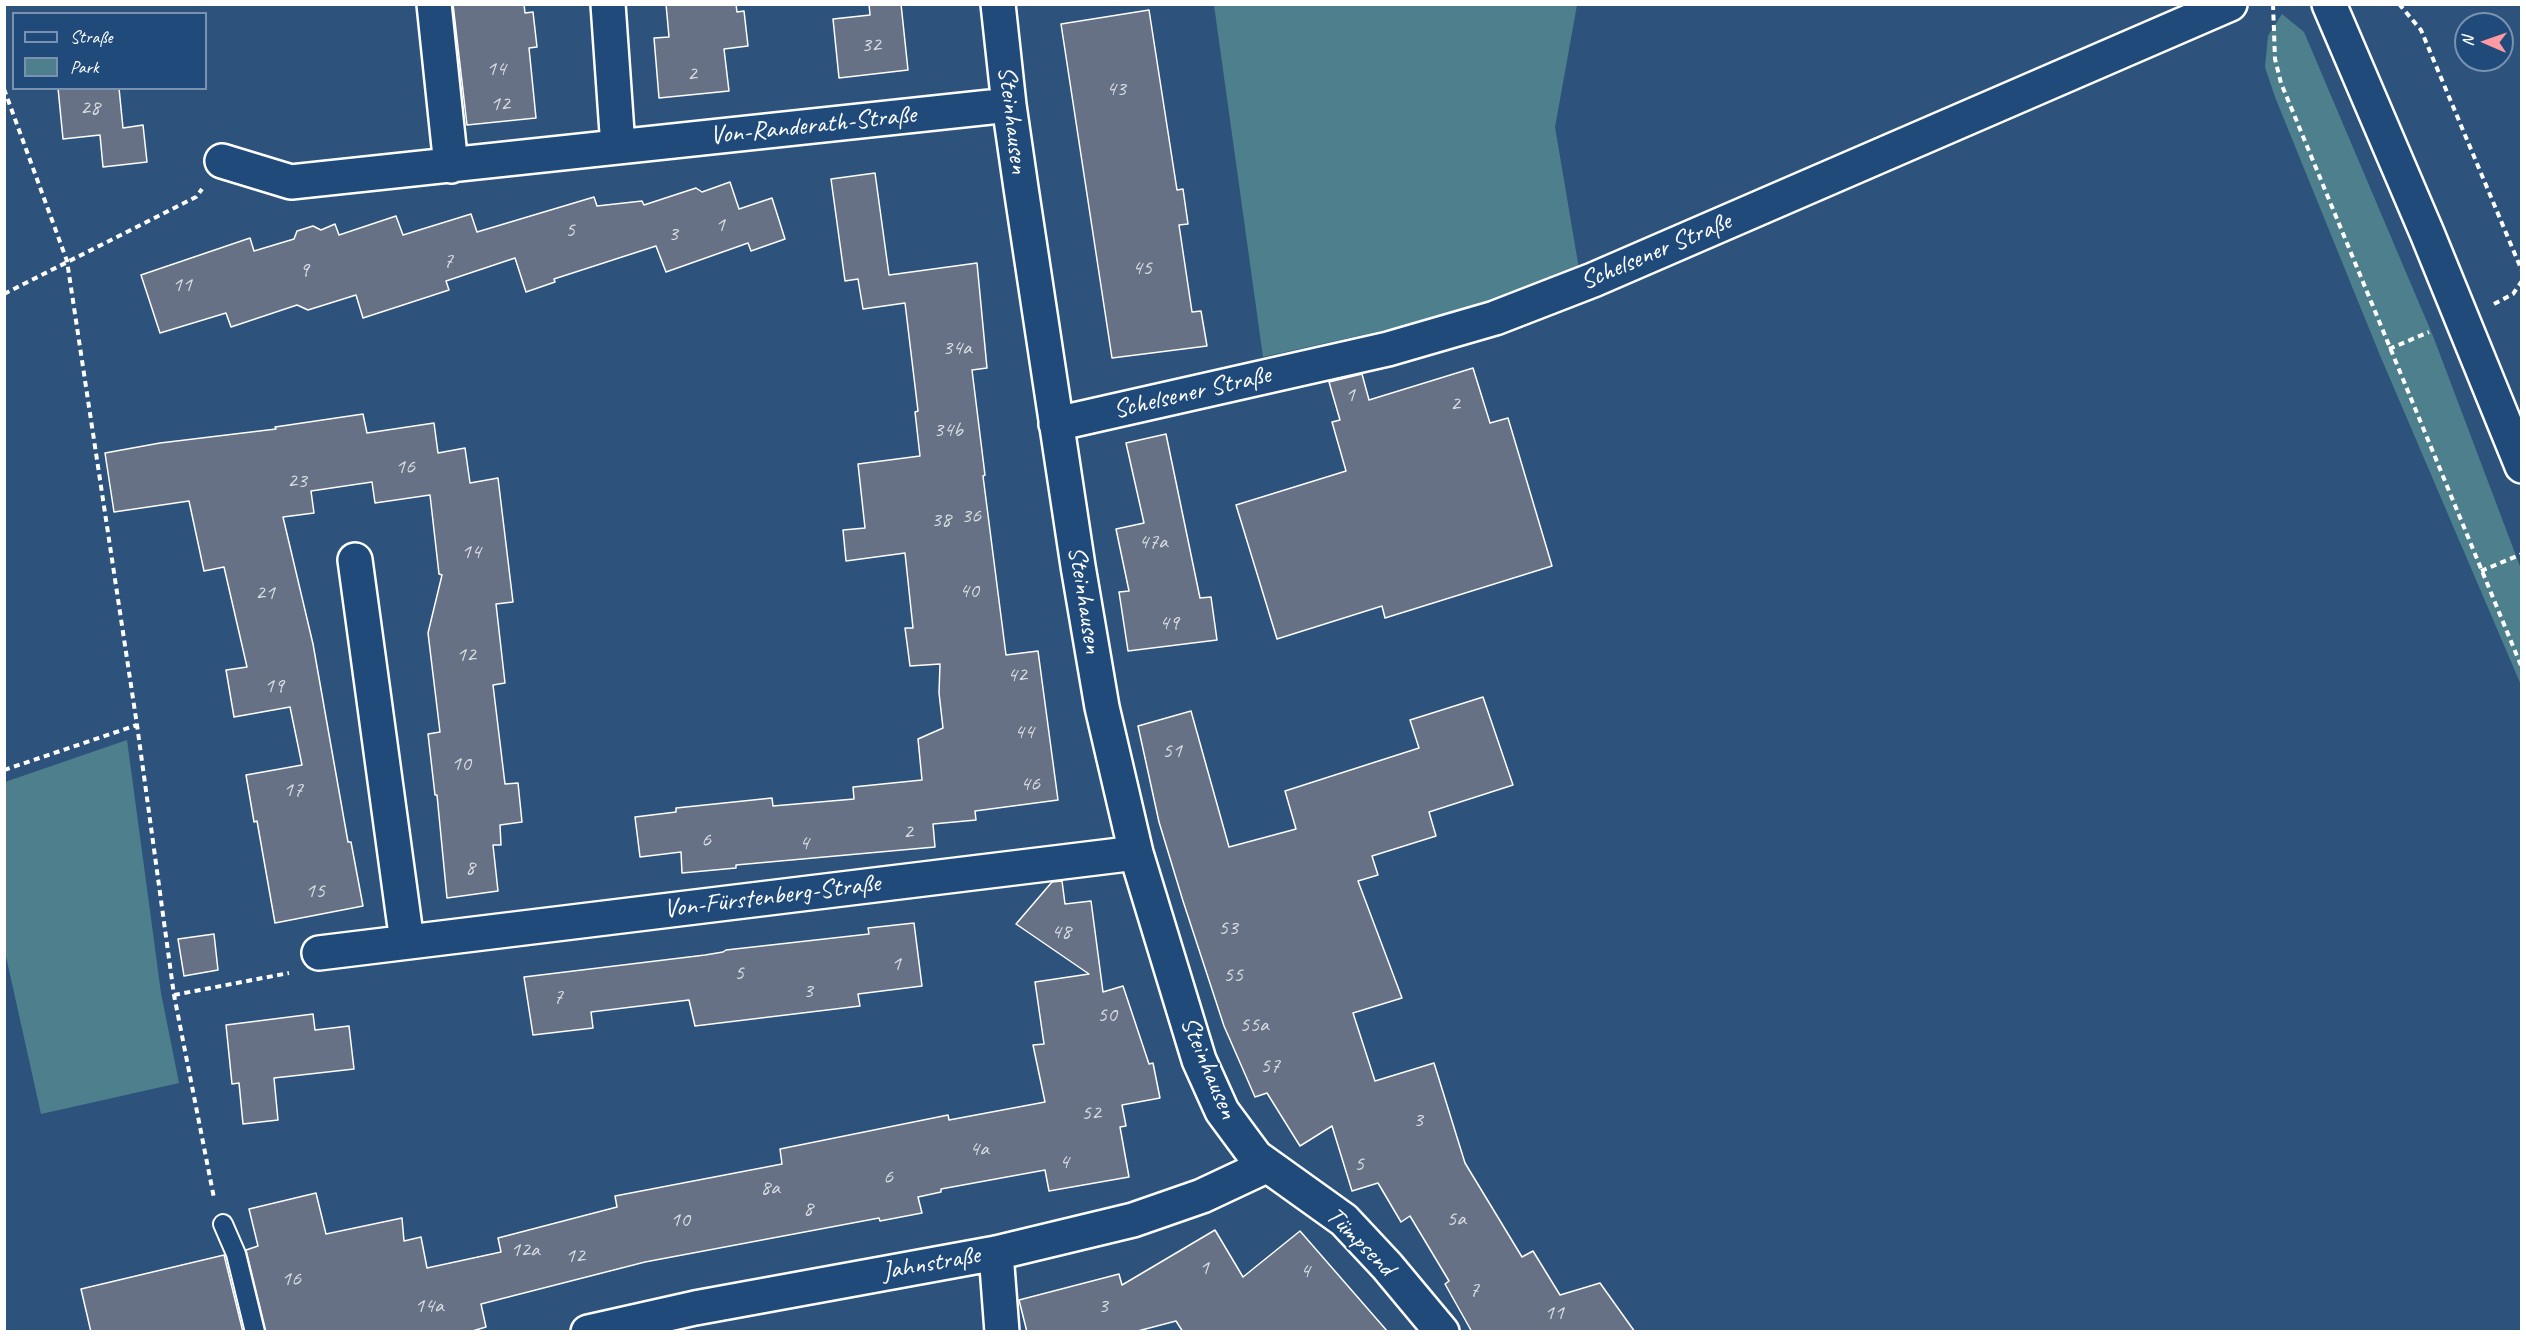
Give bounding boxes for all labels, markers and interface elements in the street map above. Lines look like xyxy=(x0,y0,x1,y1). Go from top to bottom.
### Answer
legend xyxy=(12,12,207,90)
north arrow xyxy=(2454,12,2514,72)
text: Straße xyxy=(70,26,112,48)
house number: 32 xyxy=(861,32,881,58)
text: N xyxy=(2458,36,2478,47)
text: Park xyxy=(70,56,99,78)
house number: 14 xyxy=(486,56,506,82)
house number: 2 xyxy=(687,61,697,87)
street label: Steinhausen xyxy=(990,65,1034,175)
house number: 43 xyxy=(1106,76,1126,102)
house number: 12 xyxy=(490,91,510,117)
house number: 28 xyxy=(80,95,100,121)
street label: Von-Randerath-Straße xyxy=(708,100,918,152)
street label: Schelsener Straße xyxy=(1576,206,1736,298)
house number: 1 xyxy=(715,212,725,238)
house number: 5 xyxy=(565,217,575,243)
house number: 3 xyxy=(668,221,678,247)
house number: 7 xyxy=(443,248,453,274)
house number: 45 xyxy=(1132,255,1152,281)
house number: 9 xyxy=(299,257,309,283)
house number: 11 xyxy=(172,272,192,298)
house number: 34a xyxy=(942,335,972,361)
street label: Schelsener Straße xyxy=(1110,360,1274,426)
house number: 1 xyxy=(1345,382,1355,408)
house number: 2 xyxy=(1450,391,1460,417)
house number: 34b xyxy=(933,417,963,443)
house number: 16 xyxy=(395,454,415,480)
house number: 23 xyxy=(287,468,307,494)
house number: 36 xyxy=(961,503,981,529)
house number: 38 xyxy=(931,507,951,533)
house number: 47a xyxy=(1138,529,1168,555)
house number: 14 xyxy=(461,539,481,565)
street label: Steinhausen xyxy=(1060,544,1108,656)
house number: 40 xyxy=(959,578,979,604)
house number: 21 xyxy=(255,580,275,606)
house number: 49 xyxy=(1159,610,1179,636)
house number: 12 xyxy=(456,642,476,668)
house number: 42 xyxy=(1007,662,1027,688)
house number: 19 xyxy=(264,673,284,699)
house number: 44 xyxy=(1014,719,1034,745)
house number: 51 xyxy=(1162,738,1182,764)
house number: 10 xyxy=(451,751,471,777)
house number: 46 xyxy=(1020,771,1040,797)
house number: 17 xyxy=(283,777,303,803)
house number: 2 xyxy=(903,819,913,845)
house number: 6 xyxy=(701,827,711,853)
house number: 4 xyxy=(799,830,809,856)
house number: 8 xyxy=(465,855,475,881)
street label: Von-Fürstenberg-Straße xyxy=(662,868,882,926)
house number: 15 xyxy=(305,878,325,904)
house number: 53 xyxy=(1218,915,1238,941)
house number: 48 xyxy=(1051,919,1071,945)
house number: 1 xyxy=(891,951,901,977)
house number: 5 xyxy=(734,960,744,986)
house number: 55 xyxy=(1223,962,1243,988)
house number: 3 xyxy=(803,978,813,1004)
house number: 7 xyxy=(553,984,563,1010)
house number: 50 xyxy=(1097,1002,1117,1028)
street label: Steinhausen xyxy=(1173,1012,1243,1124)
house number: 55a xyxy=(1239,1012,1269,1038)
house number: 57 xyxy=(1260,1053,1280,1079)
house number: 52 xyxy=(1081,1100,1101,1126)
house number: 3 xyxy=(1413,1107,1423,1133)
house number: 4a xyxy=(969,1136,989,1162)
house number: 4 xyxy=(1059,1149,1069,1175)
house number: 5 xyxy=(1354,1151,1364,1177)
house number: 6 xyxy=(883,1164,893,1190)
house number: 8a xyxy=(760,1175,780,1201)
house number: 8 xyxy=(803,1196,813,1222)
street label: Tümpsend xyxy=(1319,1201,1401,1283)
house number: 5a xyxy=(1446,1206,1466,1232)
house number: 10 xyxy=(670,1207,690,1233)
house number: 12a xyxy=(510,1237,540,1263)
street label: Jahnstraße xyxy=(880,1240,982,1288)
house number: 12 xyxy=(565,1243,585,1269)
house number: 1 xyxy=(1199,1255,1209,1281)
house number: 4 xyxy=(1300,1258,1310,1284)
house number: 16 xyxy=(281,1266,301,1292)
house number: 7 xyxy=(1469,1277,1479,1303)
house number: 14a xyxy=(414,1293,444,1319)
house number: 3 xyxy=(1098,1293,1108,1319)
house number: 11 xyxy=(1544,1300,1564,1326)

